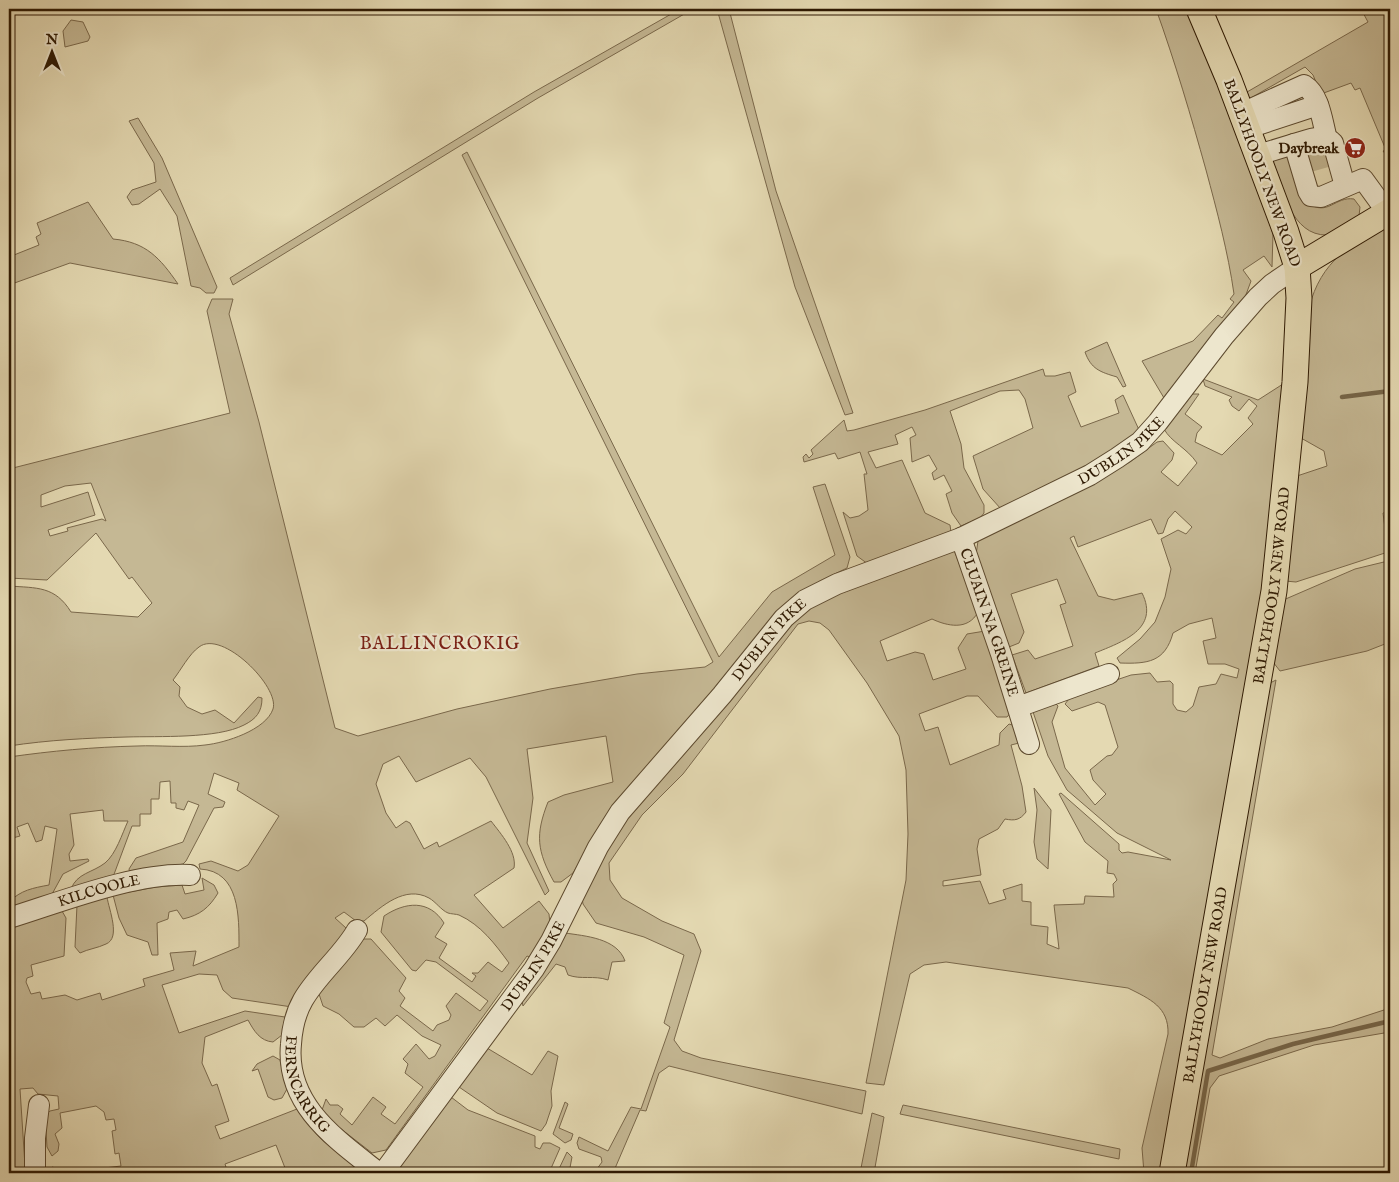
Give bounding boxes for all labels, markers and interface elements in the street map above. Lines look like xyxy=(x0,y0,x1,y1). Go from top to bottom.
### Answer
north arrow xyxy=(28,28,78,78)
text: N xyxy=(45,31,58,49)
street label: BALLYHOOLY NEW ROAD xyxy=(1219,76,1305,270)
supermarket icon: Daybreak xyxy=(1343,136,1367,160)
place label: Daybreak xyxy=(1278,139,1340,158)
street label: DUBLIN PIKE xyxy=(1075,412,1168,489)
street label: BALLYHOOLY NEW ROAD xyxy=(1248,486,1294,686)
street label: CLUAIN NA GREINE xyxy=(956,546,1023,699)
street label: DUBLIN PIKE xyxy=(728,594,810,685)
district label: BALLINCROKIG xyxy=(360,633,520,656)
street label: KILCOOLE xyxy=(55,870,142,911)
street label: BALLYHOOLY NEW ROAD xyxy=(1178,885,1231,1084)
street label: DUBLIN PIKE xyxy=(497,917,569,1015)
street label: FERNCARRIG xyxy=(281,1035,334,1137)

